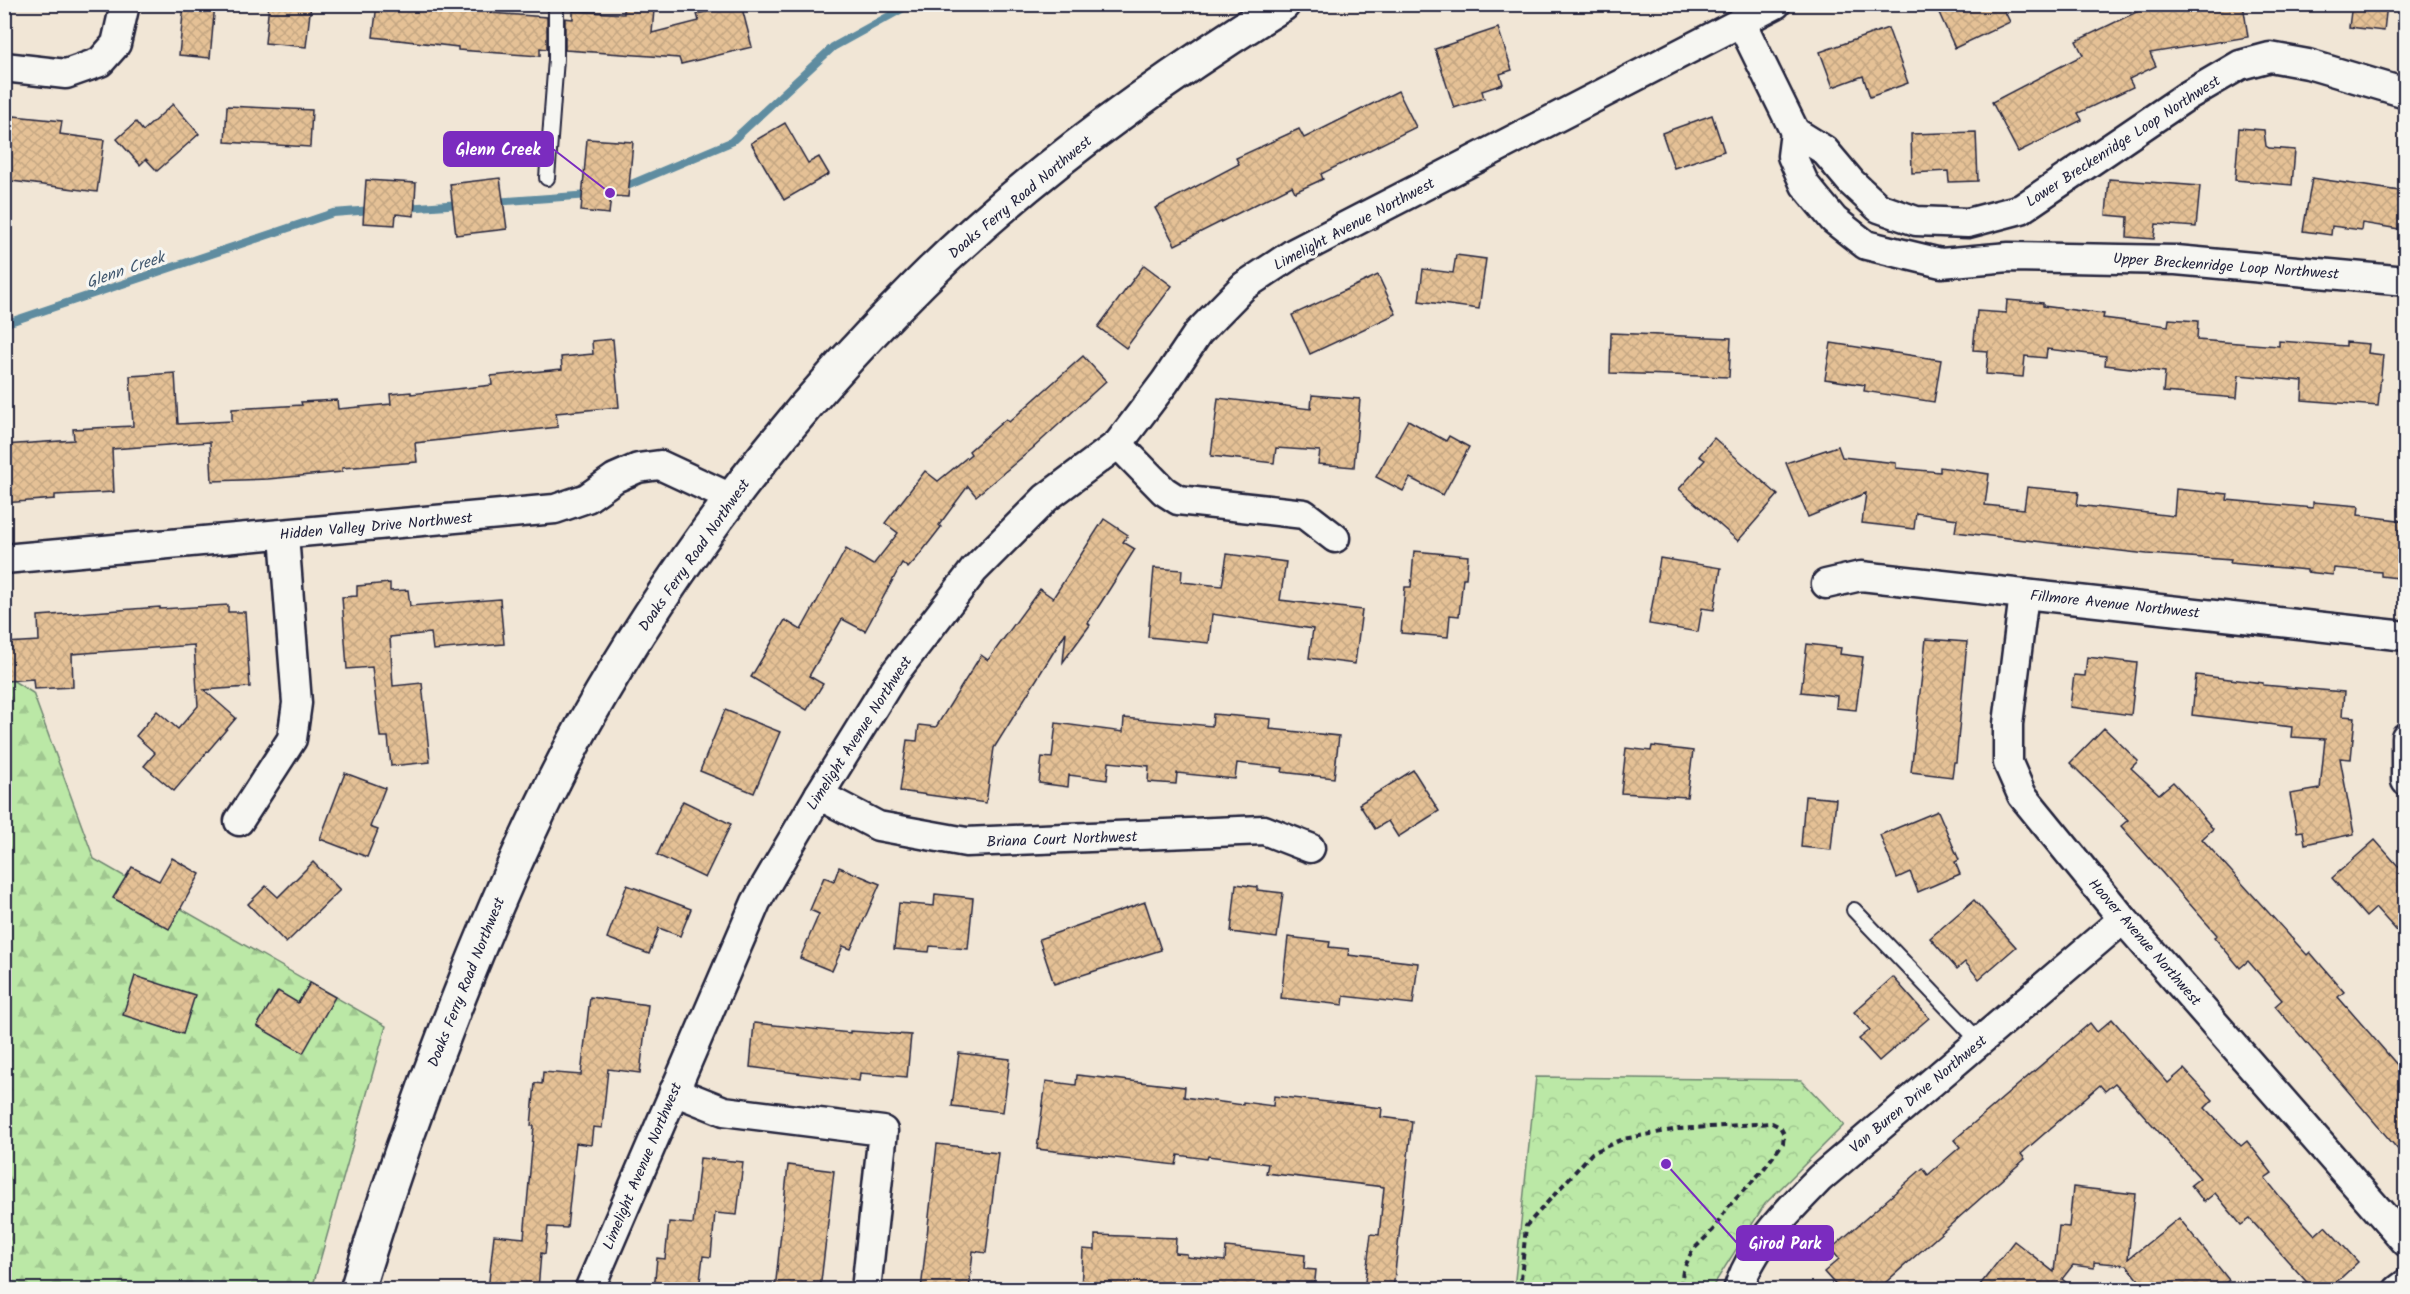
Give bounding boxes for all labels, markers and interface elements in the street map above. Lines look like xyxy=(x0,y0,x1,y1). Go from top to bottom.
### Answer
street label: Lower Breckenridge Loop Northwest xyxy=(2021,70,2226,214)
street label: Doaks Ferry Road Northwest xyxy=(943,130,1098,265)
callout: Glenn Creek xyxy=(444,132,553,166)
text: Glenn Creek xyxy=(456,138,541,163)
street label: Limelight Avenue Northwest xyxy=(1270,172,1440,278)
water label: Glenn Creek xyxy=(83,245,170,295)
street label: Upper Breckenridge Loop Northwest xyxy=(2112,247,2340,287)
street label: Doaks Ferry Road Northwest xyxy=(633,474,757,637)
street label: Hidden Valley Drive Northwest xyxy=(279,507,474,547)
street label: Fillmore Avenue Northwest xyxy=(2029,584,2201,626)
street label: Limelight Avenue Northwest xyxy=(801,652,919,815)
street label: Briana Court Northwest xyxy=(986,825,1138,855)
street label: Hoover Avenue Northwest xyxy=(2082,873,2207,1012)
street label: Doaks Ferry Road Northwest xyxy=(422,894,512,1071)
street label: Van Buren Drive Northwest xyxy=(1844,1030,1993,1160)
street label: Limelight Avenue Northwest xyxy=(597,1079,689,1254)
callout: Girod Park xyxy=(1737,1226,1833,1260)
text: Girod Park xyxy=(1749,1232,1822,1257)

